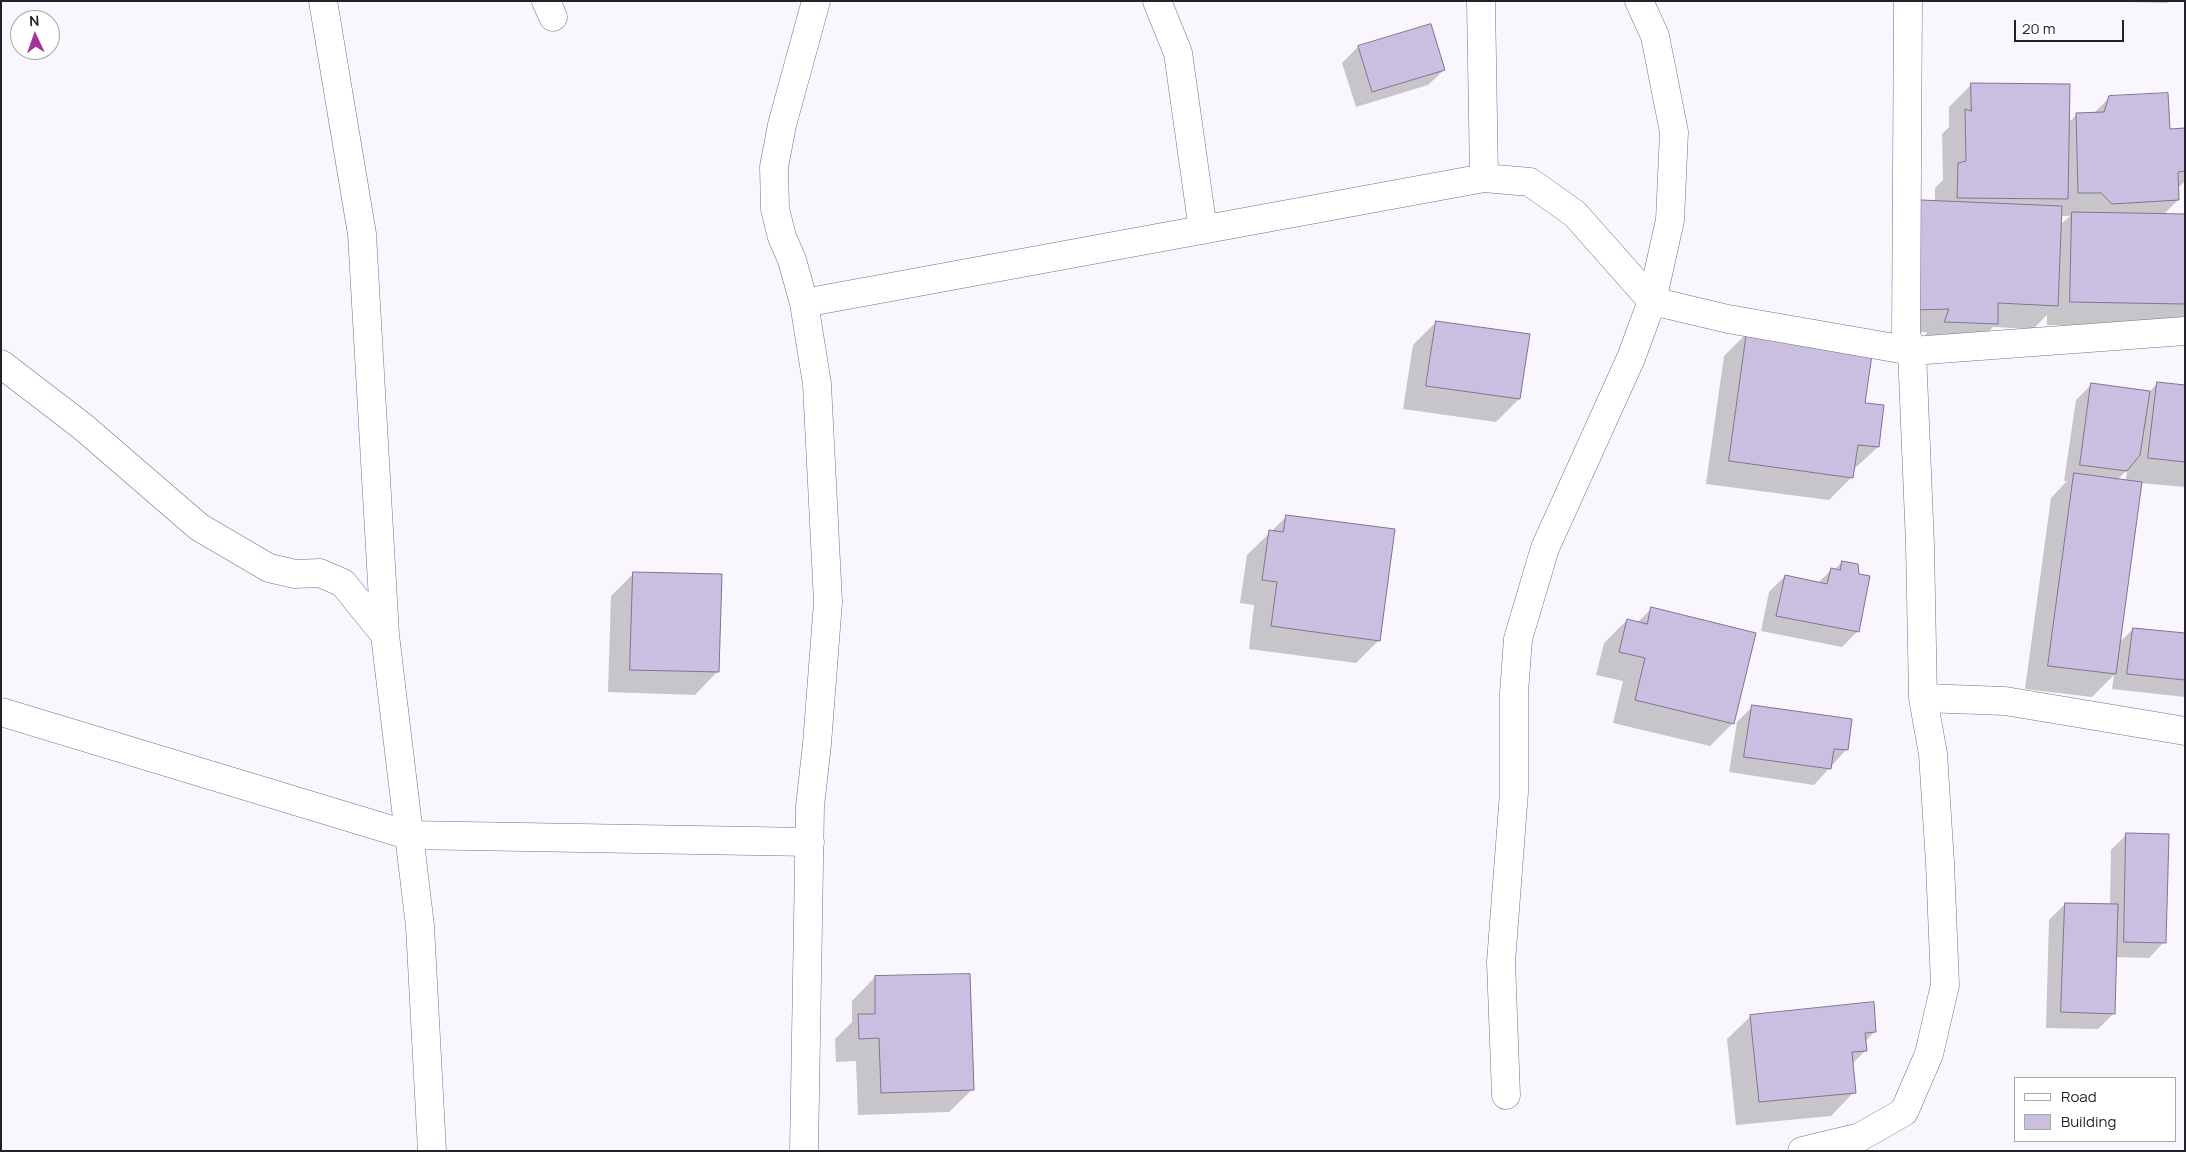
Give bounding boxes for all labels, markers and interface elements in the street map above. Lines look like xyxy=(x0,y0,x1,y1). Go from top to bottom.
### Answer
north arrow xyxy=(10,10,60,60)
scale bar xyxy=(2016,10,2126,42)
text: N xyxy=(29,11,40,30)
text: 20 m xyxy=(2022,18,2055,39)
legend xyxy=(2014,1077,2176,1142)
text: Road xyxy=(2061,1086,2097,1107)
text: Building xyxy=(2061,1111,2116,1132)

